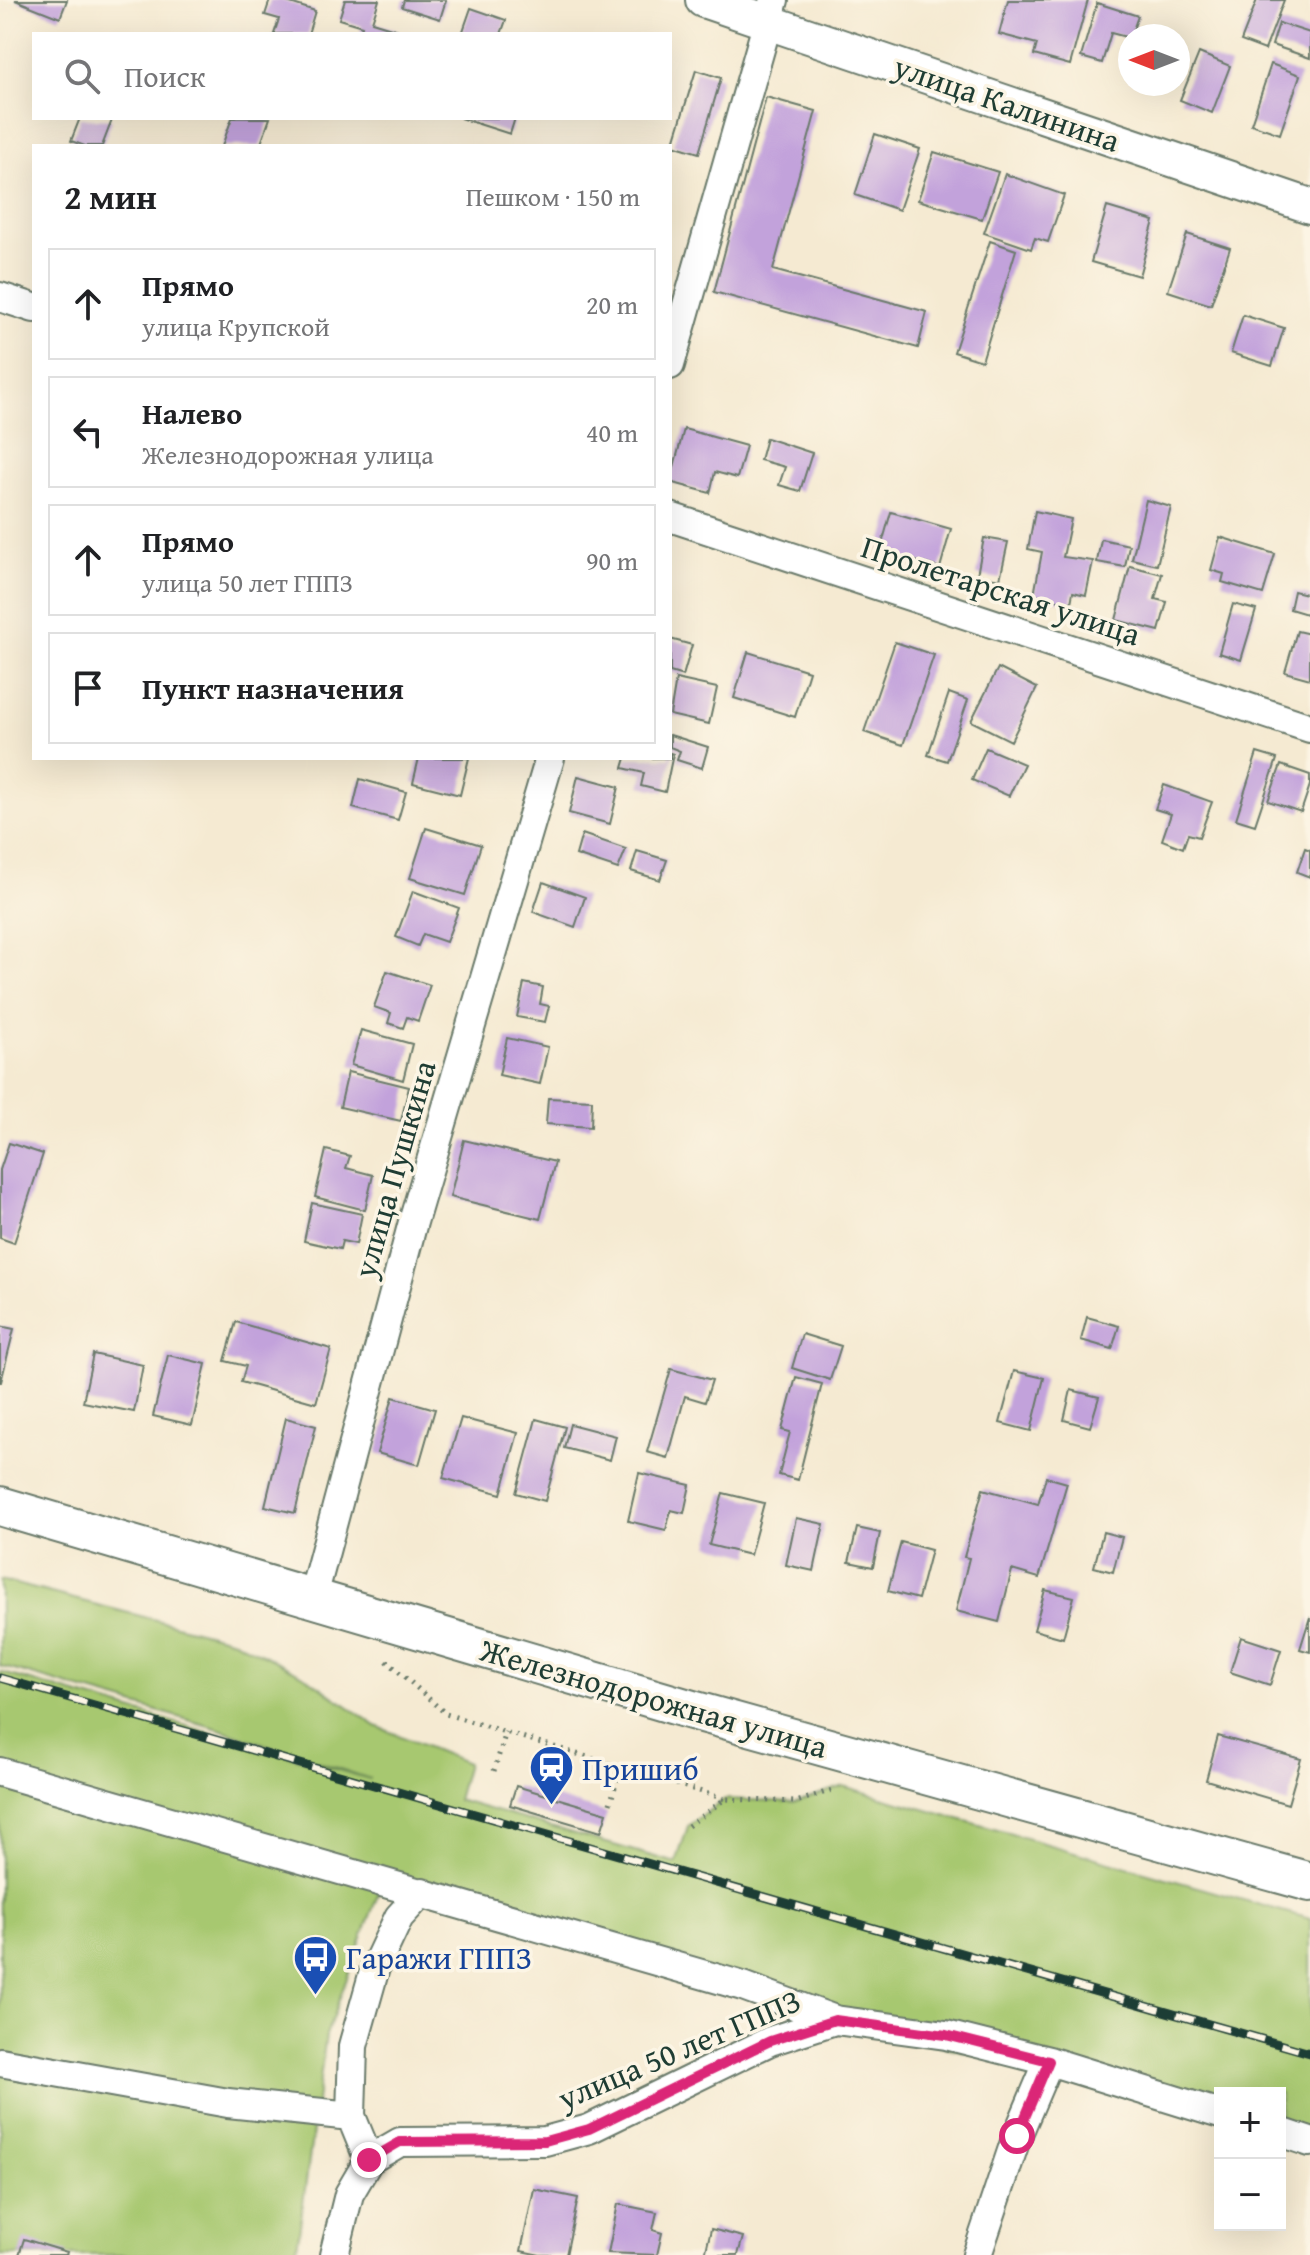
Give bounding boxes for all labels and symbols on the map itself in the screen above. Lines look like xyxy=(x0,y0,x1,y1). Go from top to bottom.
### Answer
north arrow xyxy=(1118,24,1190,96)
street label: улица Калинина xyxy=(887,42,1127,164)
street label: Пролетарская улица xyxy=(856,523,1147,657)
street label: улица Пушкина xyxy=(340,1054,448,1284)
street label: Железнодорожная улица xyxy=(474,1626,834,1770)
station icon: Пришиб xyxy=(527,1744,575,1807)
place label: Пришиб xyxy=(582,1745,699,1792)
bus stop icon: Гаражи ГППЗ xyxy=(291,1933,339,1996)
place label: Гаражи ГППЗ xyxy=(346,1934,532,1981)
street label: улица 50 лет ГППЗ xyxy=(549,1977,808,2122)
route start xyxy=(999,2118,1035,2154)
route end xyxy=(351,2142,387,2178)

